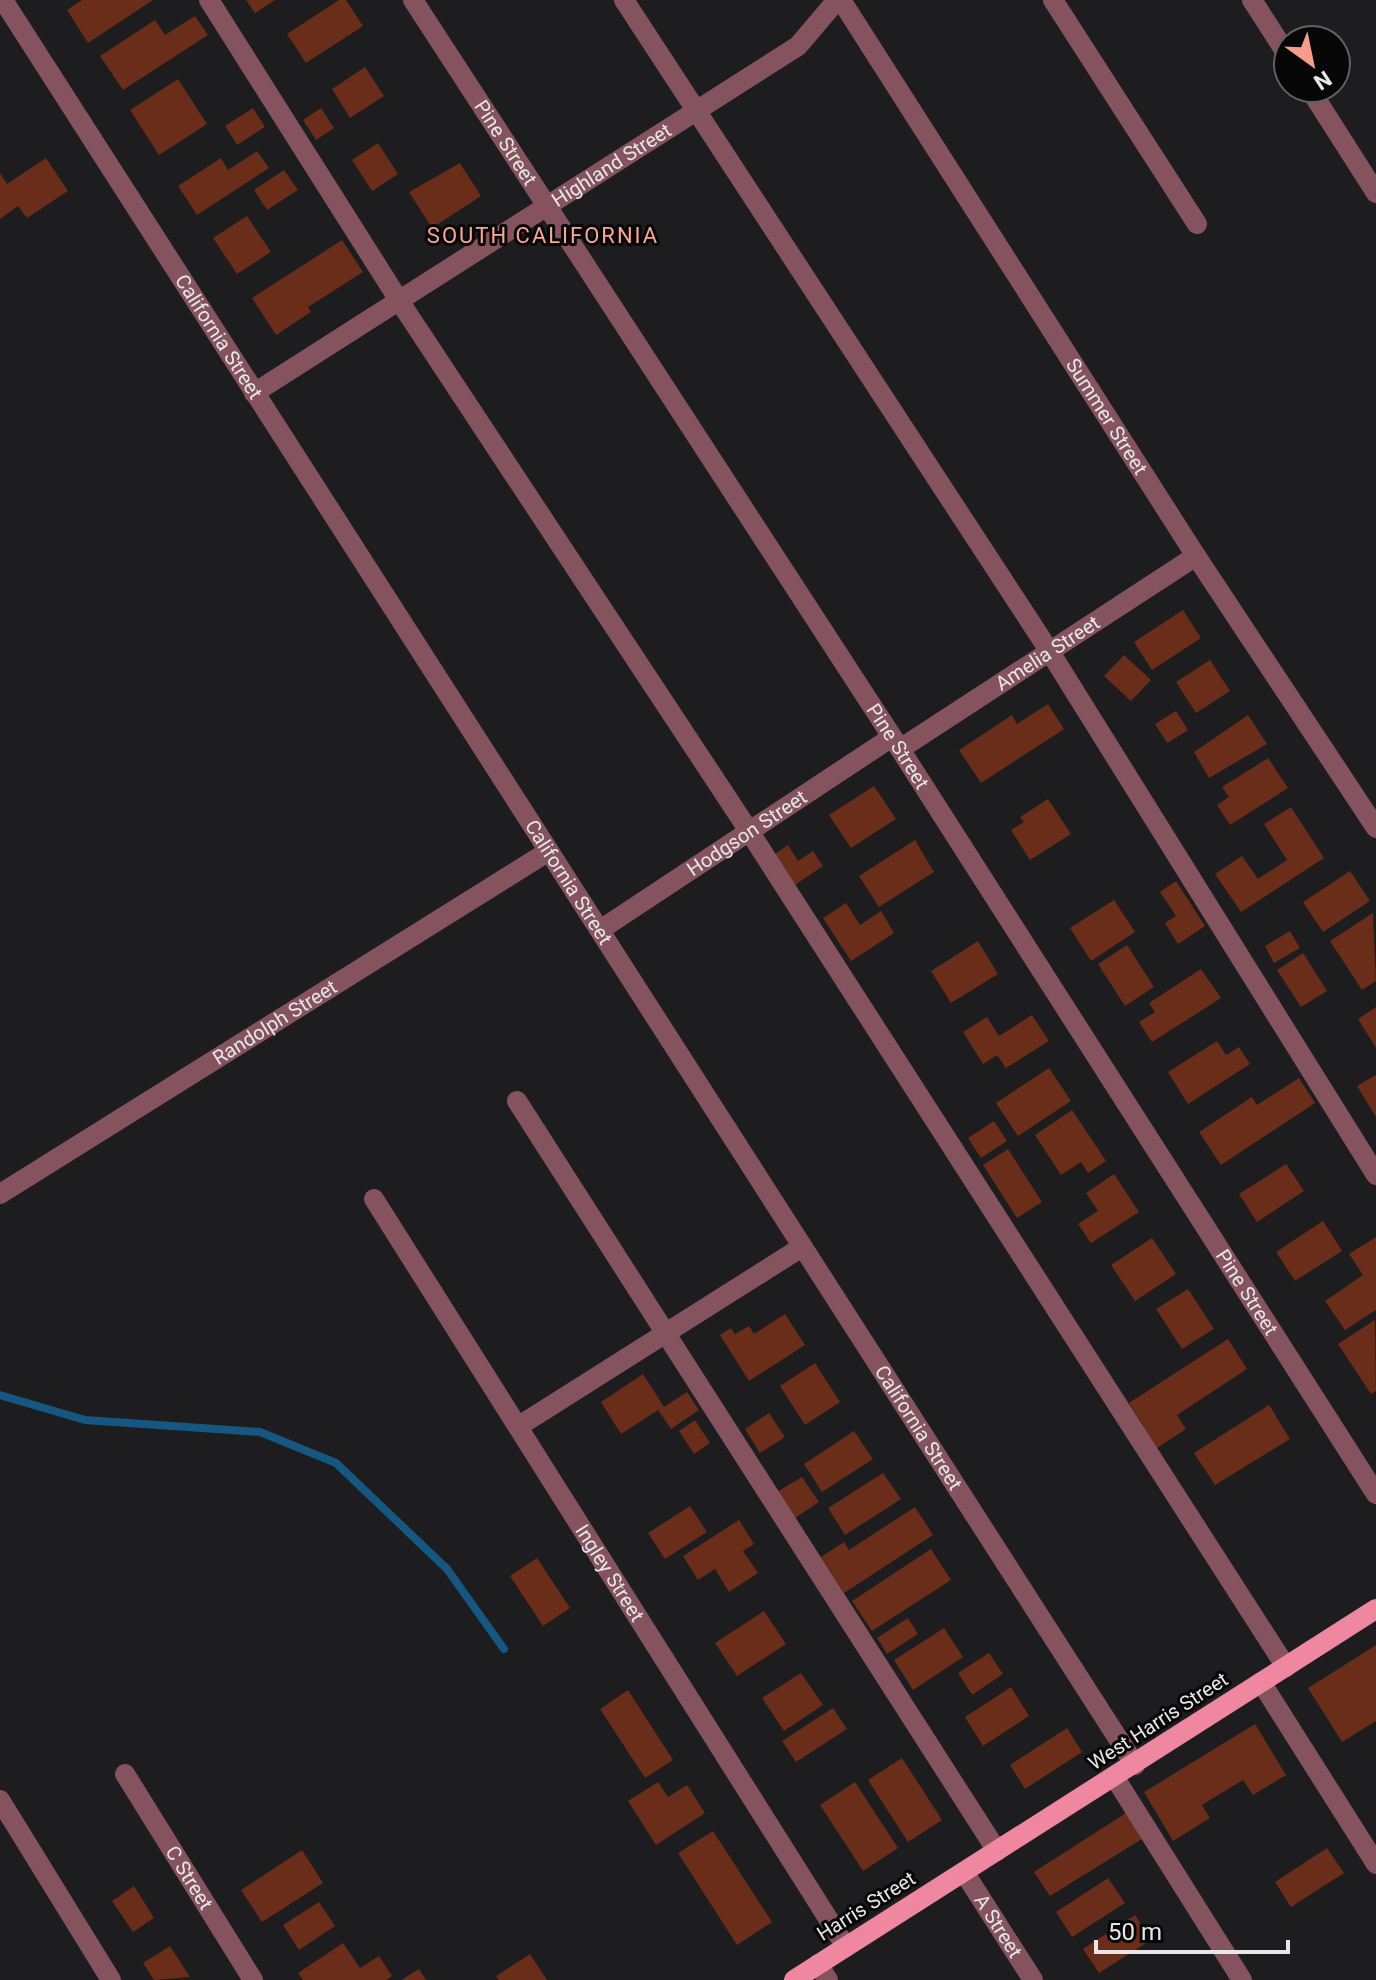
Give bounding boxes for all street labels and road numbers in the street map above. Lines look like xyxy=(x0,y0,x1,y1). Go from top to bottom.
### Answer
street label: Pine Street xyxy=(469,95,542,190)
street label: Highland Street xyxy=(547,118,676,212)
street label: California Street xyxy=(170,270,268,404)
street label: Summer Street xyxy=(1061,354,1153,479)
street label: Amelia Street xyxy=(991,610,1104,696)
street label: Pine Street xyxy=(862,699,934,793)
street label: Hodgson Street xyxy=(682,785,811,881)
street label: California Street xyxy=(520,815,618,949)
street label: Randolph Street xyxy=(208,975,341,1070)
street label: Pine Street xyxy=(1211,1245,1283,1339)
street label: California Street xyxy=(870,1361,967,1494)
street label: Ingley Street xyxy=(570,1520,649,1626)
street label: West Harris Street xyxy=(1084,1667,1232,1775)
street label: C Street xyxy=(161,1841,218,1914)
street label: Harris Street xyxy=(812,1866,920,1946)
street label: A Street xyxy=(969,1890,1028,1962)

